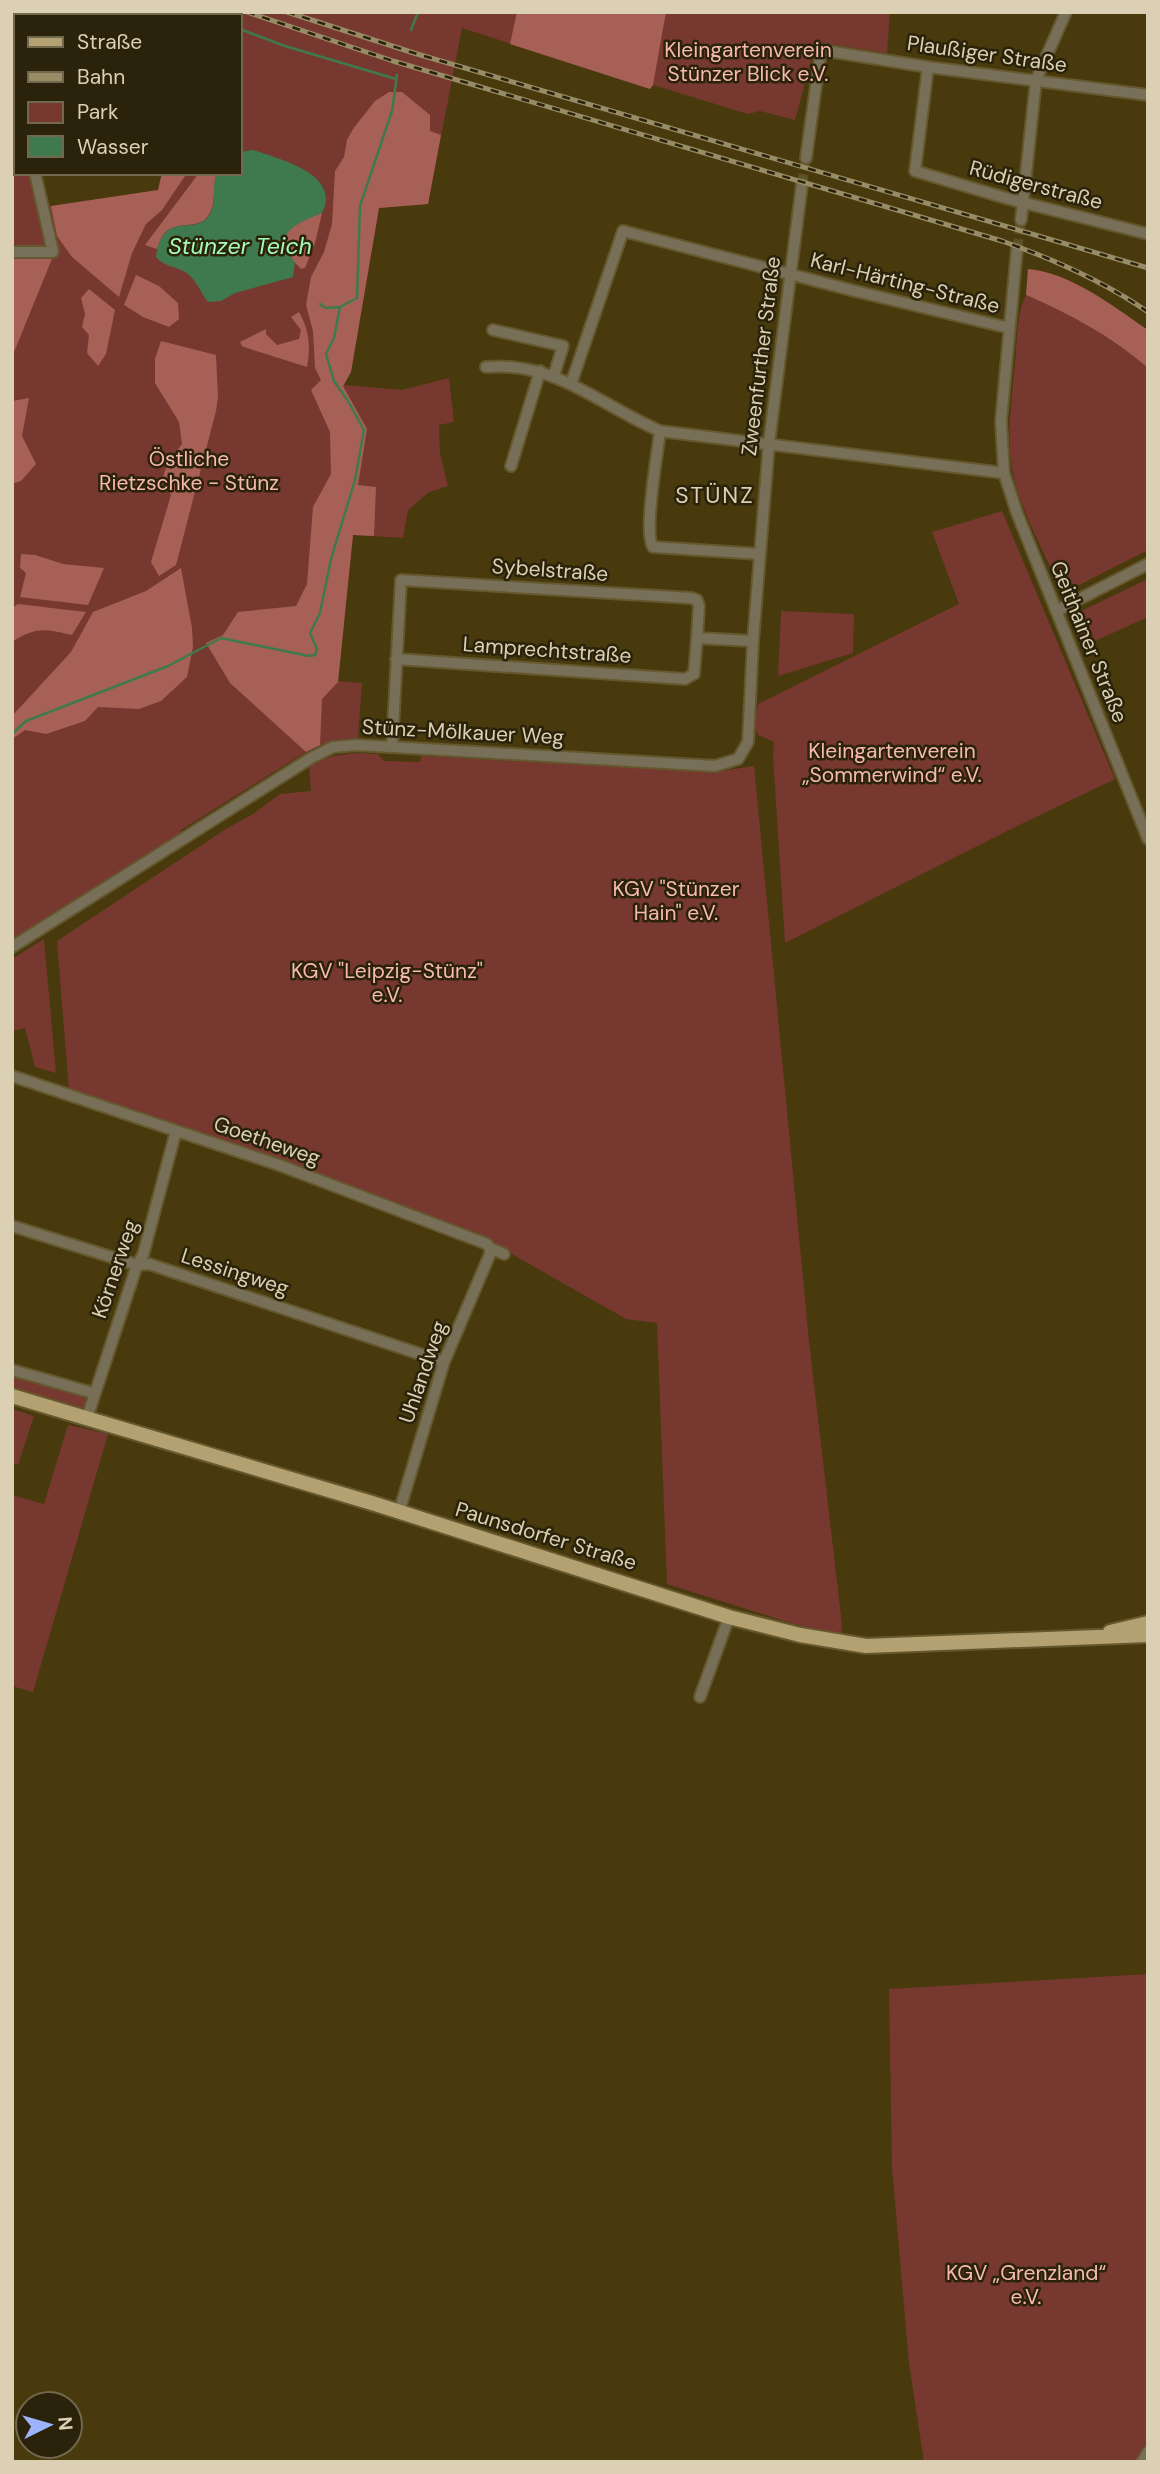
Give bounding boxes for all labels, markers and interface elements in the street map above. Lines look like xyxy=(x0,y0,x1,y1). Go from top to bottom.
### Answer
legend xyxy=(14,14,242,175)
text: Straße xyxy=(77,28,142,56)
street label: Plaußiger Straße xyxy=(905,29,1069,79)
park label: Kleingartenverein Stünzer Blick e.V. xyxy=(664,36,832,88)
text: Bahn xyxy=(77,63,125,91)
text: Park xyxy=(77,98,119,126)
text: Wasser xyxy=(77,133,149,161)
street label: Rüdigerstraße xyxy=(966,154,1106,216)
water label: Stünzer Teich xyxy=(168,231,312,261)
street label: Karl-Härting-Straße xyxy=(807,246,1003,320)
street label: Zweenfurther Straße xyxy=(735,255,787,457)
park label: Östliche Rietzschke - Stünz xyxy=(99,445,279,497)
district label: STÜNZ xyxy=(675,480,755,510)
street label: Sybelstraße xyxy=(491,552,609,588)
street label: Geithainer Straße xyxy=(1044,557,1134,727)
street label: Lamprechtstraße xyxy=(462,630,632,670)
street label: Stünz-Mölkauer Weg xyxy=(361,713,565,751)
park label: Kleingartenverein „Sommerwind“ e.V. xyxy=(802,737,982,789)
park label: KGV "Stünzer Hain" e.V. xyxy=(613,875,740,927)
park label: KGV "Leipzig-Stünz" e.V. xyxy=(291,957,483,1009)
street label: Goetheweg xyxy=(210,1110,324,1172)
street label: Körnerweg xyxy=(85,1216,145,1322)
street label: Lessingweg xyxy=(178,1241,293,1303)
street label: Uhlandweg xyxy=(392,1317,454,1427)
street label: Paunsdorfer Straße xyxy=(452,1495,640,1577)
park label: KGV „Grenzland“ e.V. xyxy=(946,2259,1106,2311)
north arrow xyxy=(14,2390,84,2460)
text: N xyxy=(52,2416,78,2432)

